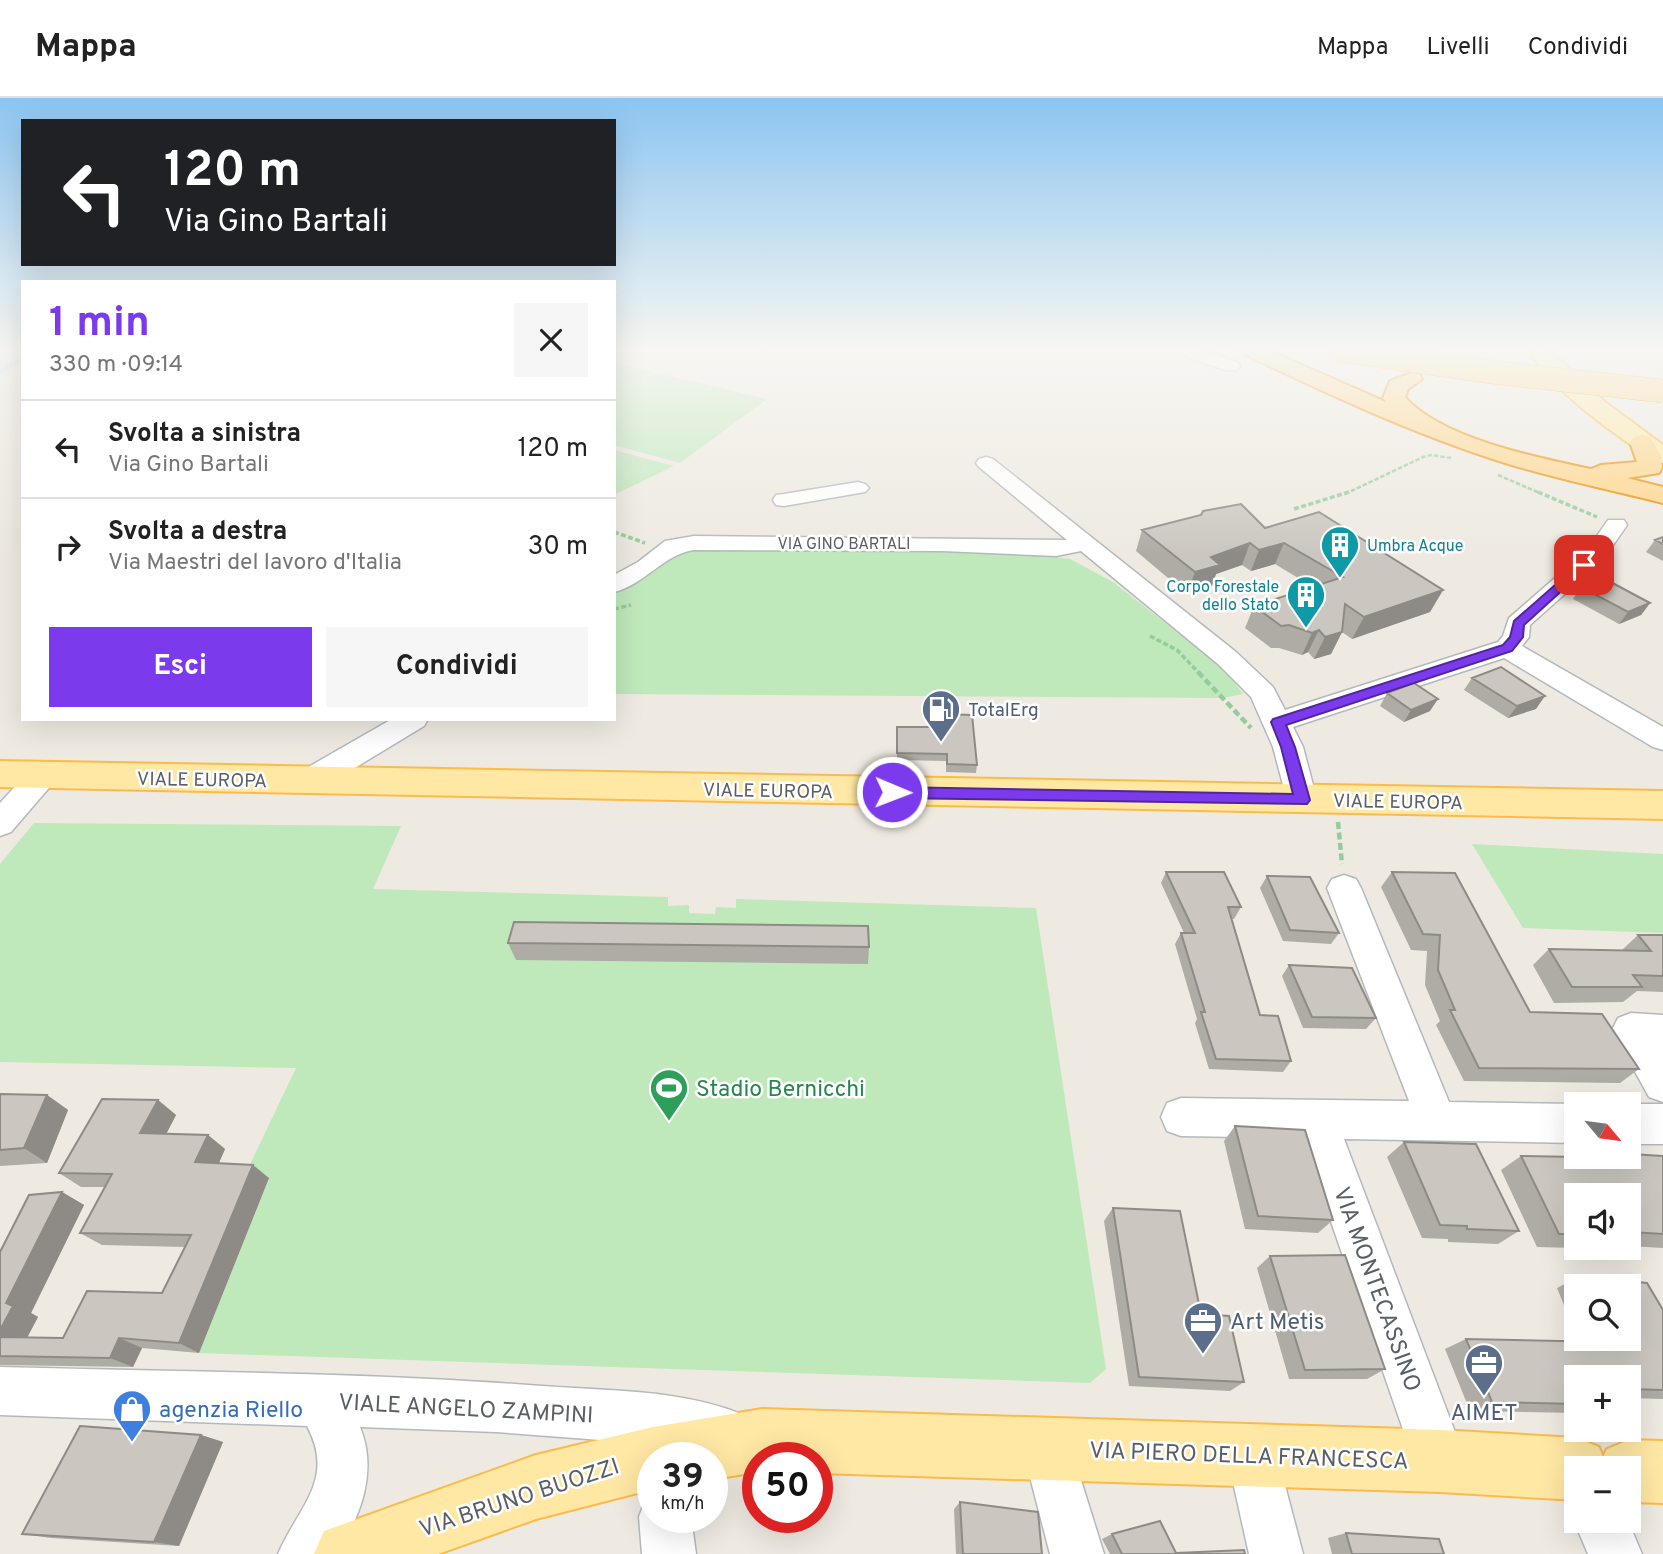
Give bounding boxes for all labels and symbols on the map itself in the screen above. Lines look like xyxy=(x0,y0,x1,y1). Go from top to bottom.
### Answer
building icon: Umbra Acque xyxy=(1319,524,1361,579)
street label: VIA GINO BARTALI xyxy=(777,535,911,555)
pin xyxy=(1554,535,1614,595)
place label: Umbra Acque xyxy=(1367,537,1463,557)
building icon: Corpo Forestale dello Stato xyxy=(1285,574,1327,629)
place label: Corpo Forestale dello Stato xyxy=(1166,578,1279,616)
fuel station icon: TotalErg xyxy=(920,688,962,743)
place label: TotalErg xyxy=(968,699,1039,723)
position arrow xyxy=(855,755,929,829)
street label: VIALE EUROPA xyxy=(137,768,267,794)
street label: VIALE EUROPA xyxy=(703,779,833,805)
street label: VIALE EUROPA xyxy=(1333,790,1463,816)
sports icon: Stadio Bernicchi xyxy=(648,1067,690,1122)
place label: Stadio Bernicchi xyxy=(696,1076,865,1105)
north arrow xyxy=(1564,1092,1642,1169)
street label: VIA MONTECASSINO xyxy=(1325,1184,1426,1396)
office icon: Art Metis xyxy=(1182,1300,1224,1355)
place label: Art Metis xyxy=(1230,1309,1325,1338)
office icon: AIMET xyxy=(1463,1342,1505,1397)
shop icon: agenzia Riello xyxy=(111,1388,153,1443)
street label: VIALE ANGELO ZAMPINI xyxy=(338,1389,594,1432)
place label: agenzia Riello xyxy=(159,1397,303,1426)
place label: AIMET xyxy=(1450,1400,1518,1429)
street label: VIA PIERO DELLA FRANCESCA xyxy=(1089,1437,1409,1478)
speed limit sign: 50 xyxy=(742,1442,833,1533)
street label: VIA BRUNO BUOZZI xyxy=(416,1453,624,1545)

